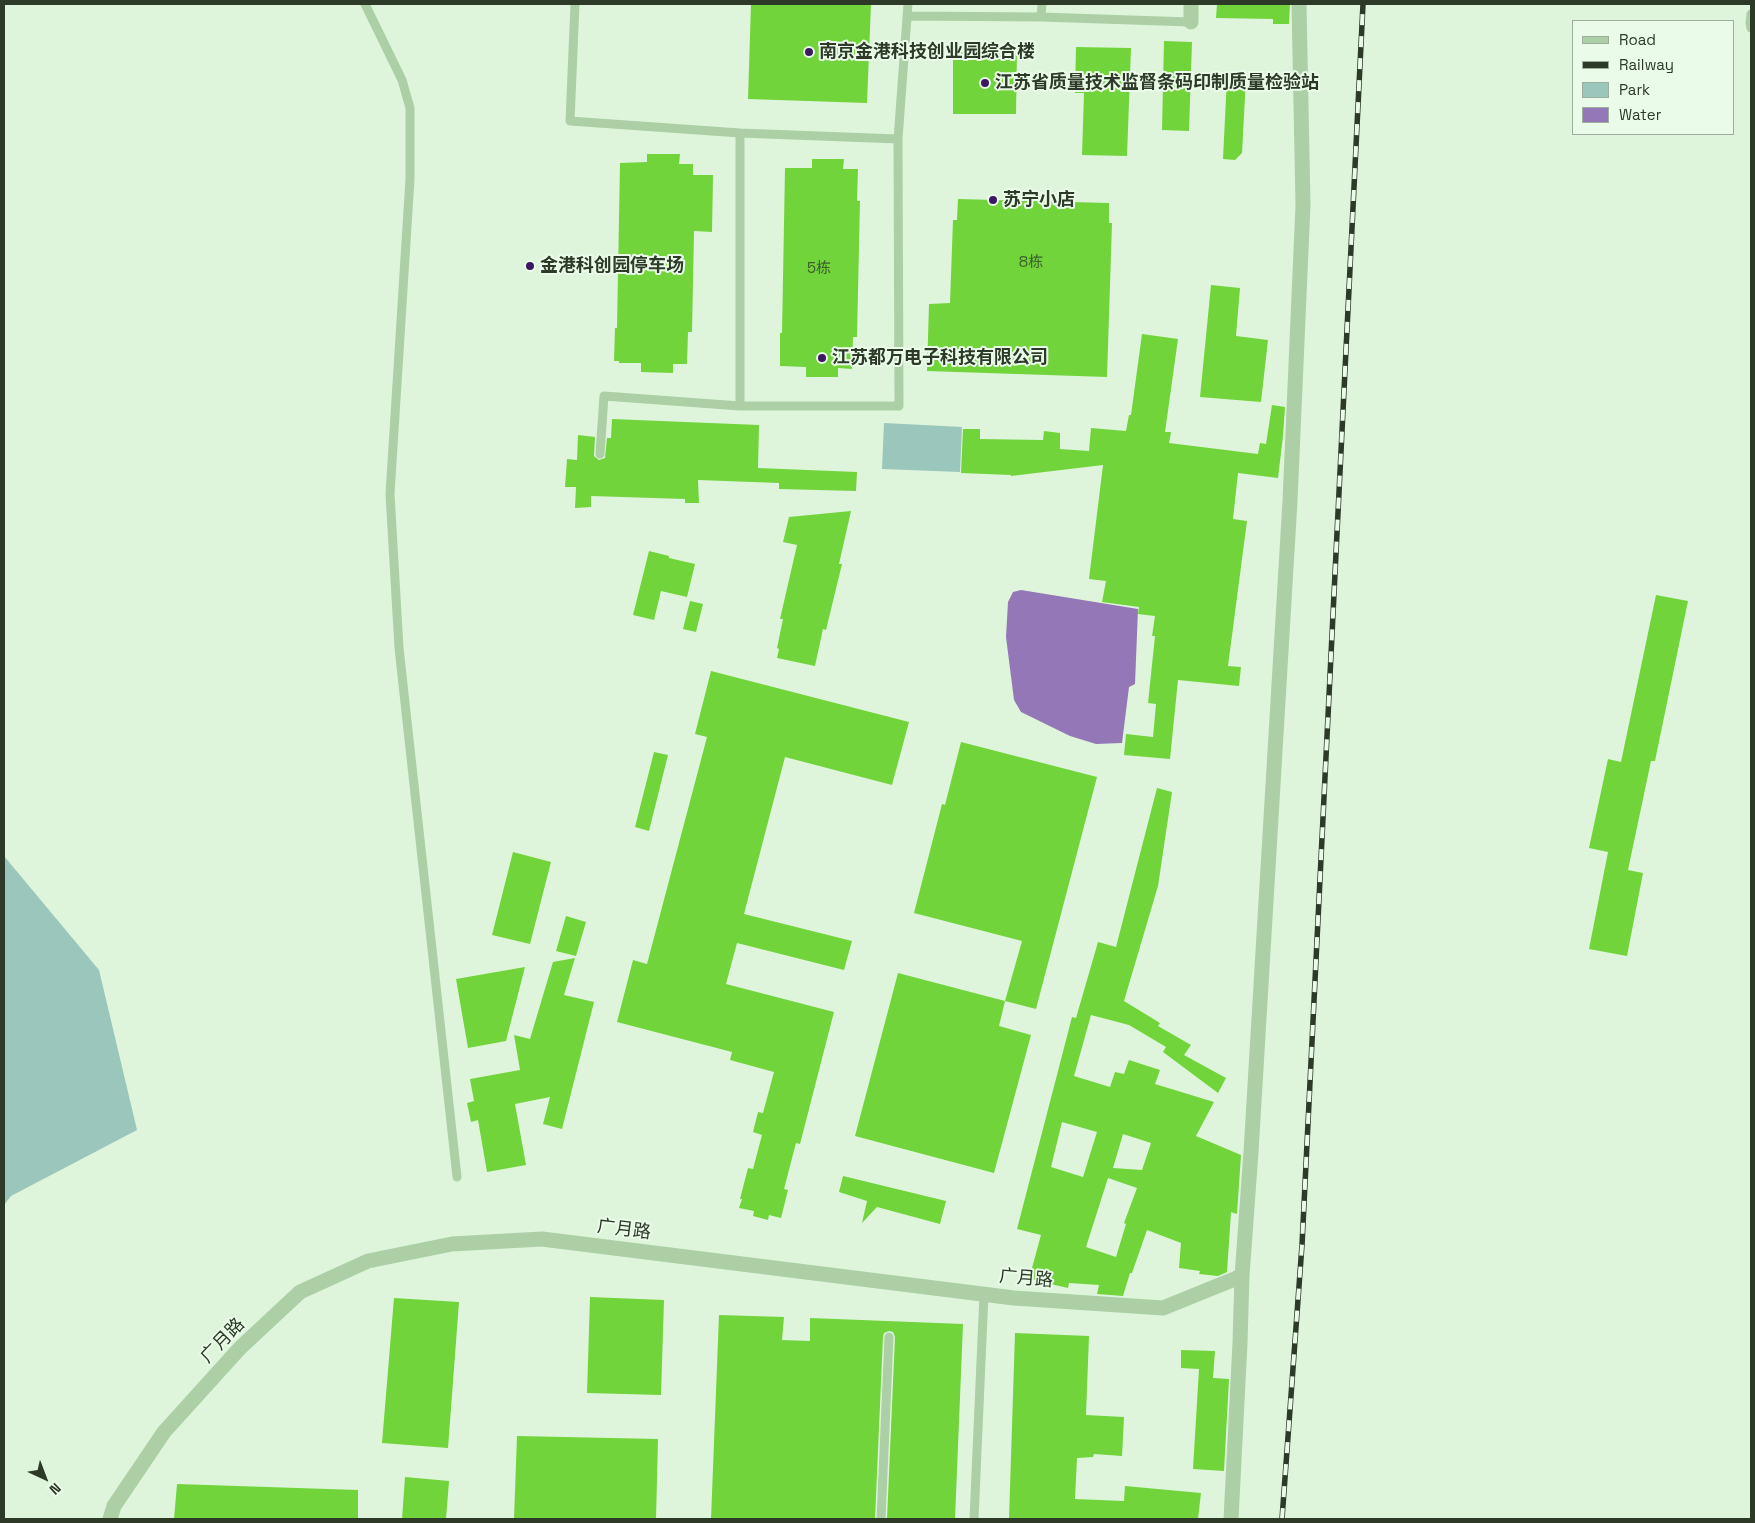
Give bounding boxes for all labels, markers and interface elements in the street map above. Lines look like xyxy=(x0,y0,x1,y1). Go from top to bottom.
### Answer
legend xyxy=(1572,20,1735,135)
text: Road xyxy=(1619,30,1656,49)
place label: 南京金港科技创业园综合楼 xyxy=(819,41,1035,63)
marker: 南京金港科技创业园综合楼 xyxy=(803,46,815,58)
text: Railway xyxy=(1619,55,1674,74)
place label: 江苏省质量技术监督条码印制质量检验站 xyxy=(995,72,1319,94)
marker: 江苏省质量技术监督条码印制质量检验站 xyxy=(979,77,991,89)
text: Park xyxy=(1619,80,1650,99)
text: Water xyxy=(1619,105,1661,124)
place label: 苏宁小店 xyxy=(1003,189,1075,211)
marker: 苏宁小店 xyxy=(987,194,999,206)
house number: 8栋 xyxy=(1019,254,1043,272)
place label: 金港科创园停车场 xyxy=(540,255,684,277)
marker: 金港科创园停车场 xyxy=(524,260,536,272)
house number: 5栋 xyxy=(807,260,831,278)
place label: 江苏都万电子科技有限公司 xyxy=(832,347,1048,369)
marker: 江苏都万电子科技有限公司 xyxy=(816,352,828,364)
street label: 广月路 xyxy=(596,1216,652,1244)
street label: 广月路 xyxy=(998,1266,1054,1292)
street label: 广月路 xyxy=(196,1314,250,1368)
north arrow xyxy=(20,1453,70,1503)
text: N xyxy=(46,1479,65,1499)

